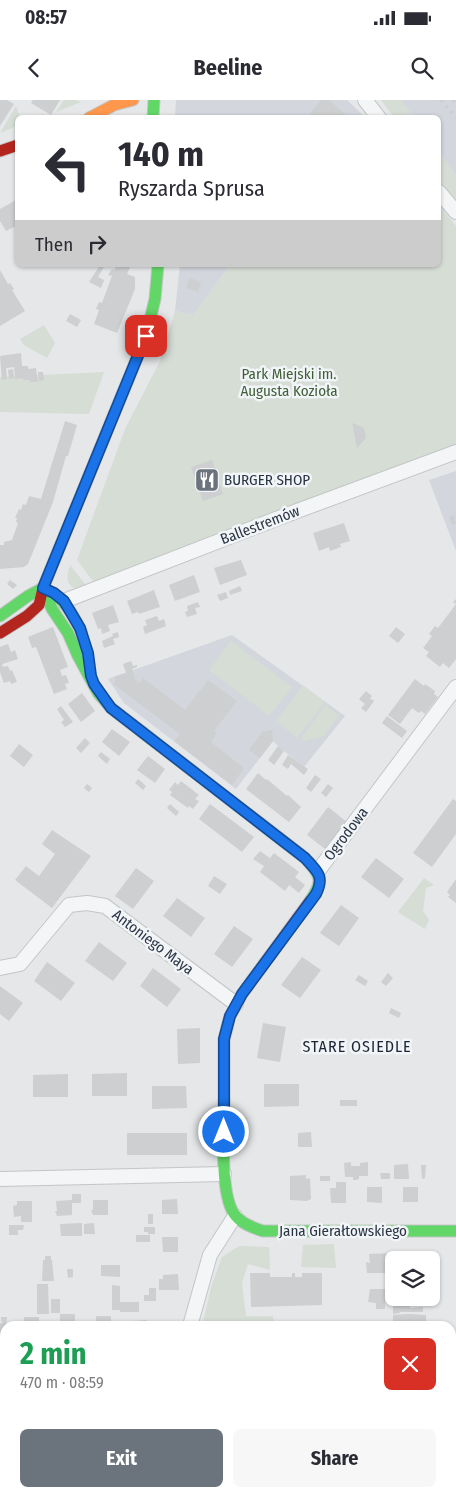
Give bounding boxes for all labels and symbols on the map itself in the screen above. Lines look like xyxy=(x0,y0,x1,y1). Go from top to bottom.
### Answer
pin xyxy=(125,315,167,357)
park label: Park Miejski im. Augusta Kozioła xyxy=(240,365,338,400)
restaurant icon: BURGER SHOP xyxy=(194,467,220,493)
place label: BURGER SHOP xyxy=(224,471,310,489)
street label: Ballestremów xyxy=(218,502,302,548)
street label: Ogrodowa xyxy=(320,804,372,864)
street label: Antoniego Maya xyxy=(109,906,197,978)
district label: STARE OSIEDLE xyxy=(302,1037,412,1056)
position arrow xyxy=(197,1105,249,1157)
street label: Jana Gierałtowskiego xyxy=(279,1222,407,1240)

